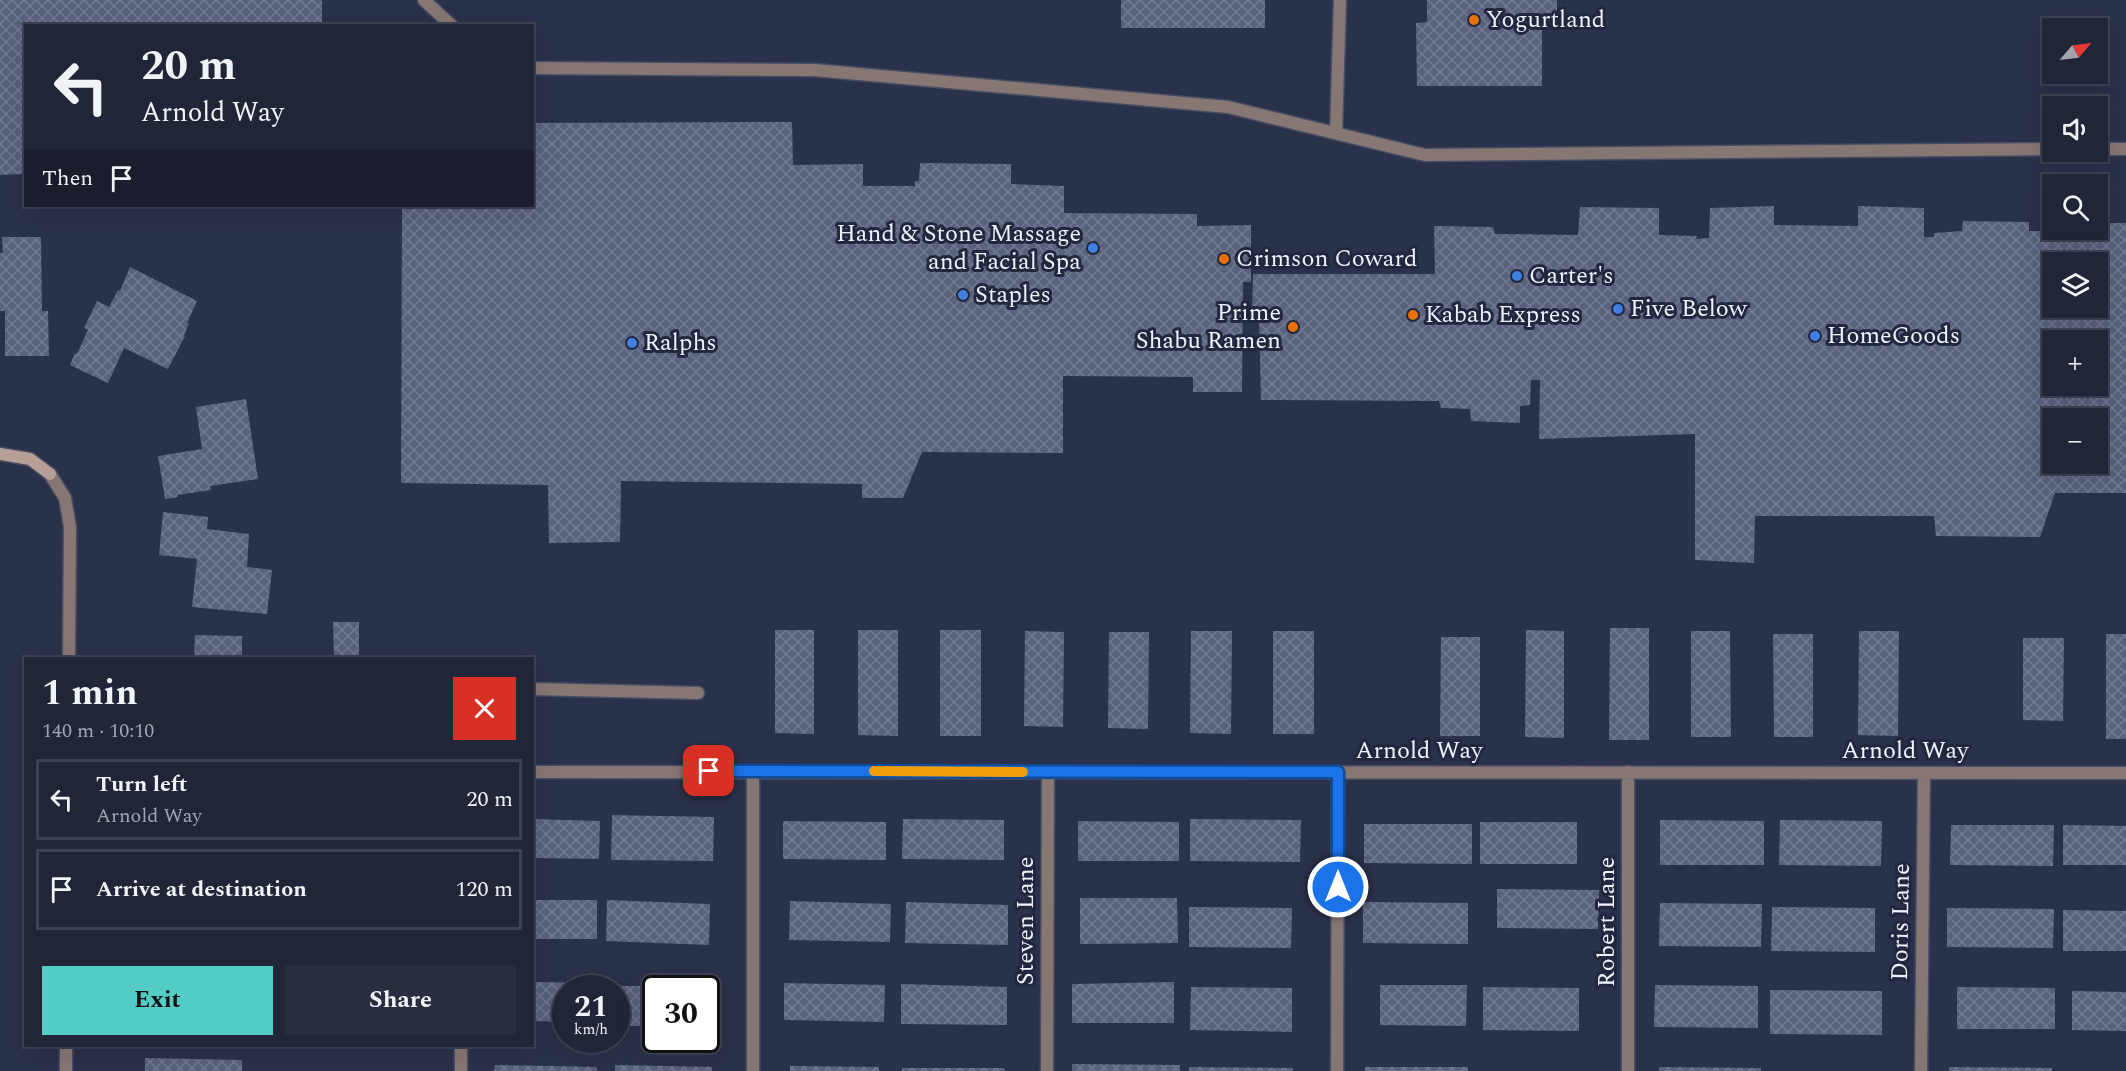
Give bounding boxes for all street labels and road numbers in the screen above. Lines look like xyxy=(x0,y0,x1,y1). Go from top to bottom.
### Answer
street label: Arnold Way xyxy=(1355,733,1484,769)
street label: Arnold Way xyxy=(1841,733,1970,769)
street label: Steven Lane xyxy=(1008,857,1044,985)
street label: Robert Lane xyxy=(1589,857,1625,987)
street label: Doris Lane xyxy=(1882,863,1920,981)

